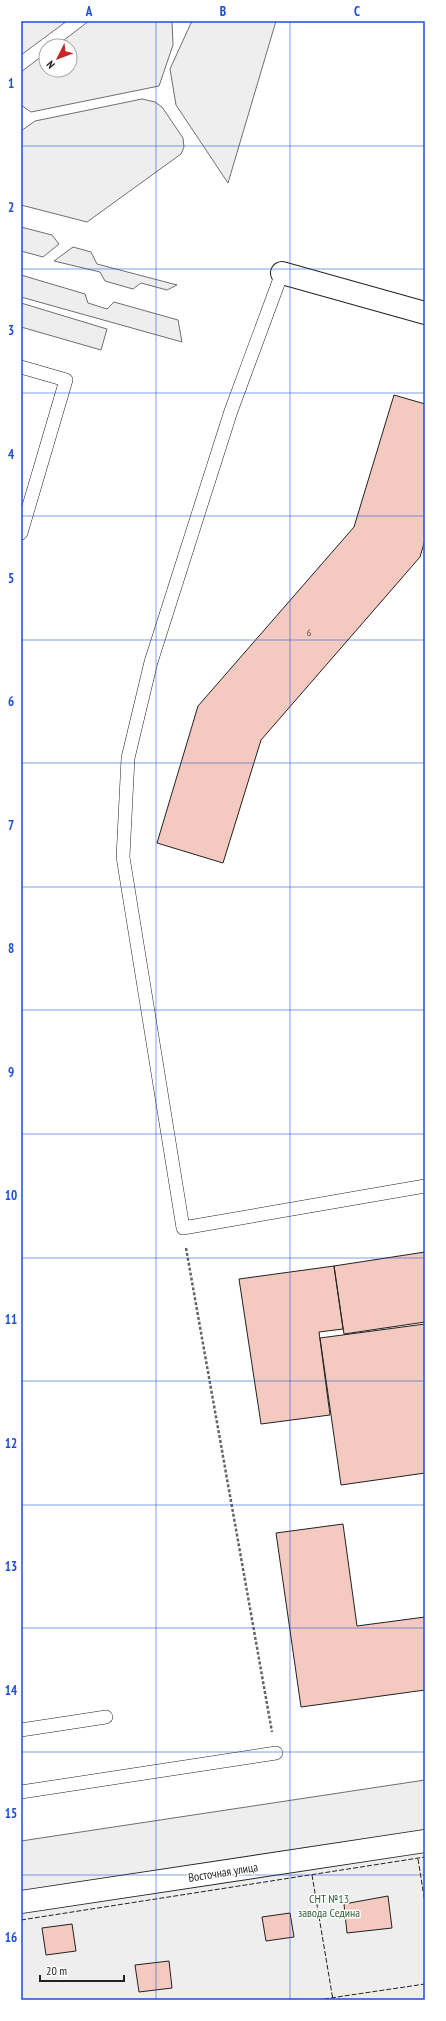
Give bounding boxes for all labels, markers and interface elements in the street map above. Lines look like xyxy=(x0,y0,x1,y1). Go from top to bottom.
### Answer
text: A xyxy=(85,3,93,20)
text: B xyxy=(220,3,226,20)
text: C xyxy=(354,3,360,20)
north arrow xyxy=(38,38,78,78)
text: N xyxy=(43,58,58,72)
text: 1 xyxy=(8,75,14,92)
text: 2 xyxy=(8,199,14,216)
text: 3 xyxy=(8,322,14,339)
text: 4 xyxy=(8,446,15,463)
text: 5 xyxy=(8,570,14,587)
house number: 6 xyxy=(307,626,312,639)
text: 6 xyxy=(8,693,14,710)
text: 7 xyxy=(8,817,14,834)
text: 8 xyxy=(8,940,14,957)
text: 9 xyxy=(8,1064,14,1081)
text: 10 xyxy=(5,1187,17,1204)
text: 11 xyxy=(5,1311,17,1328)
text: 12 xyxy=(5,1435,17,1452)
text: 13 xyxy=(5,1558,17,1575)
text: 14 xyxy=(5,1682,18,1699)
text: 15 xyxy=(5,1805,17,1822)
street label: Восточная улица xyxy=(187,1859,259,1885)
park label: СНТ №13 завода Седина xyxy=(298,1891,360,1920)
text: 16 xyxy=(5,1929,17,1946)
scale bar xyxy=(40,1957,124,1983)
text: 20 m xyxy=(46,1963,67,1978)

